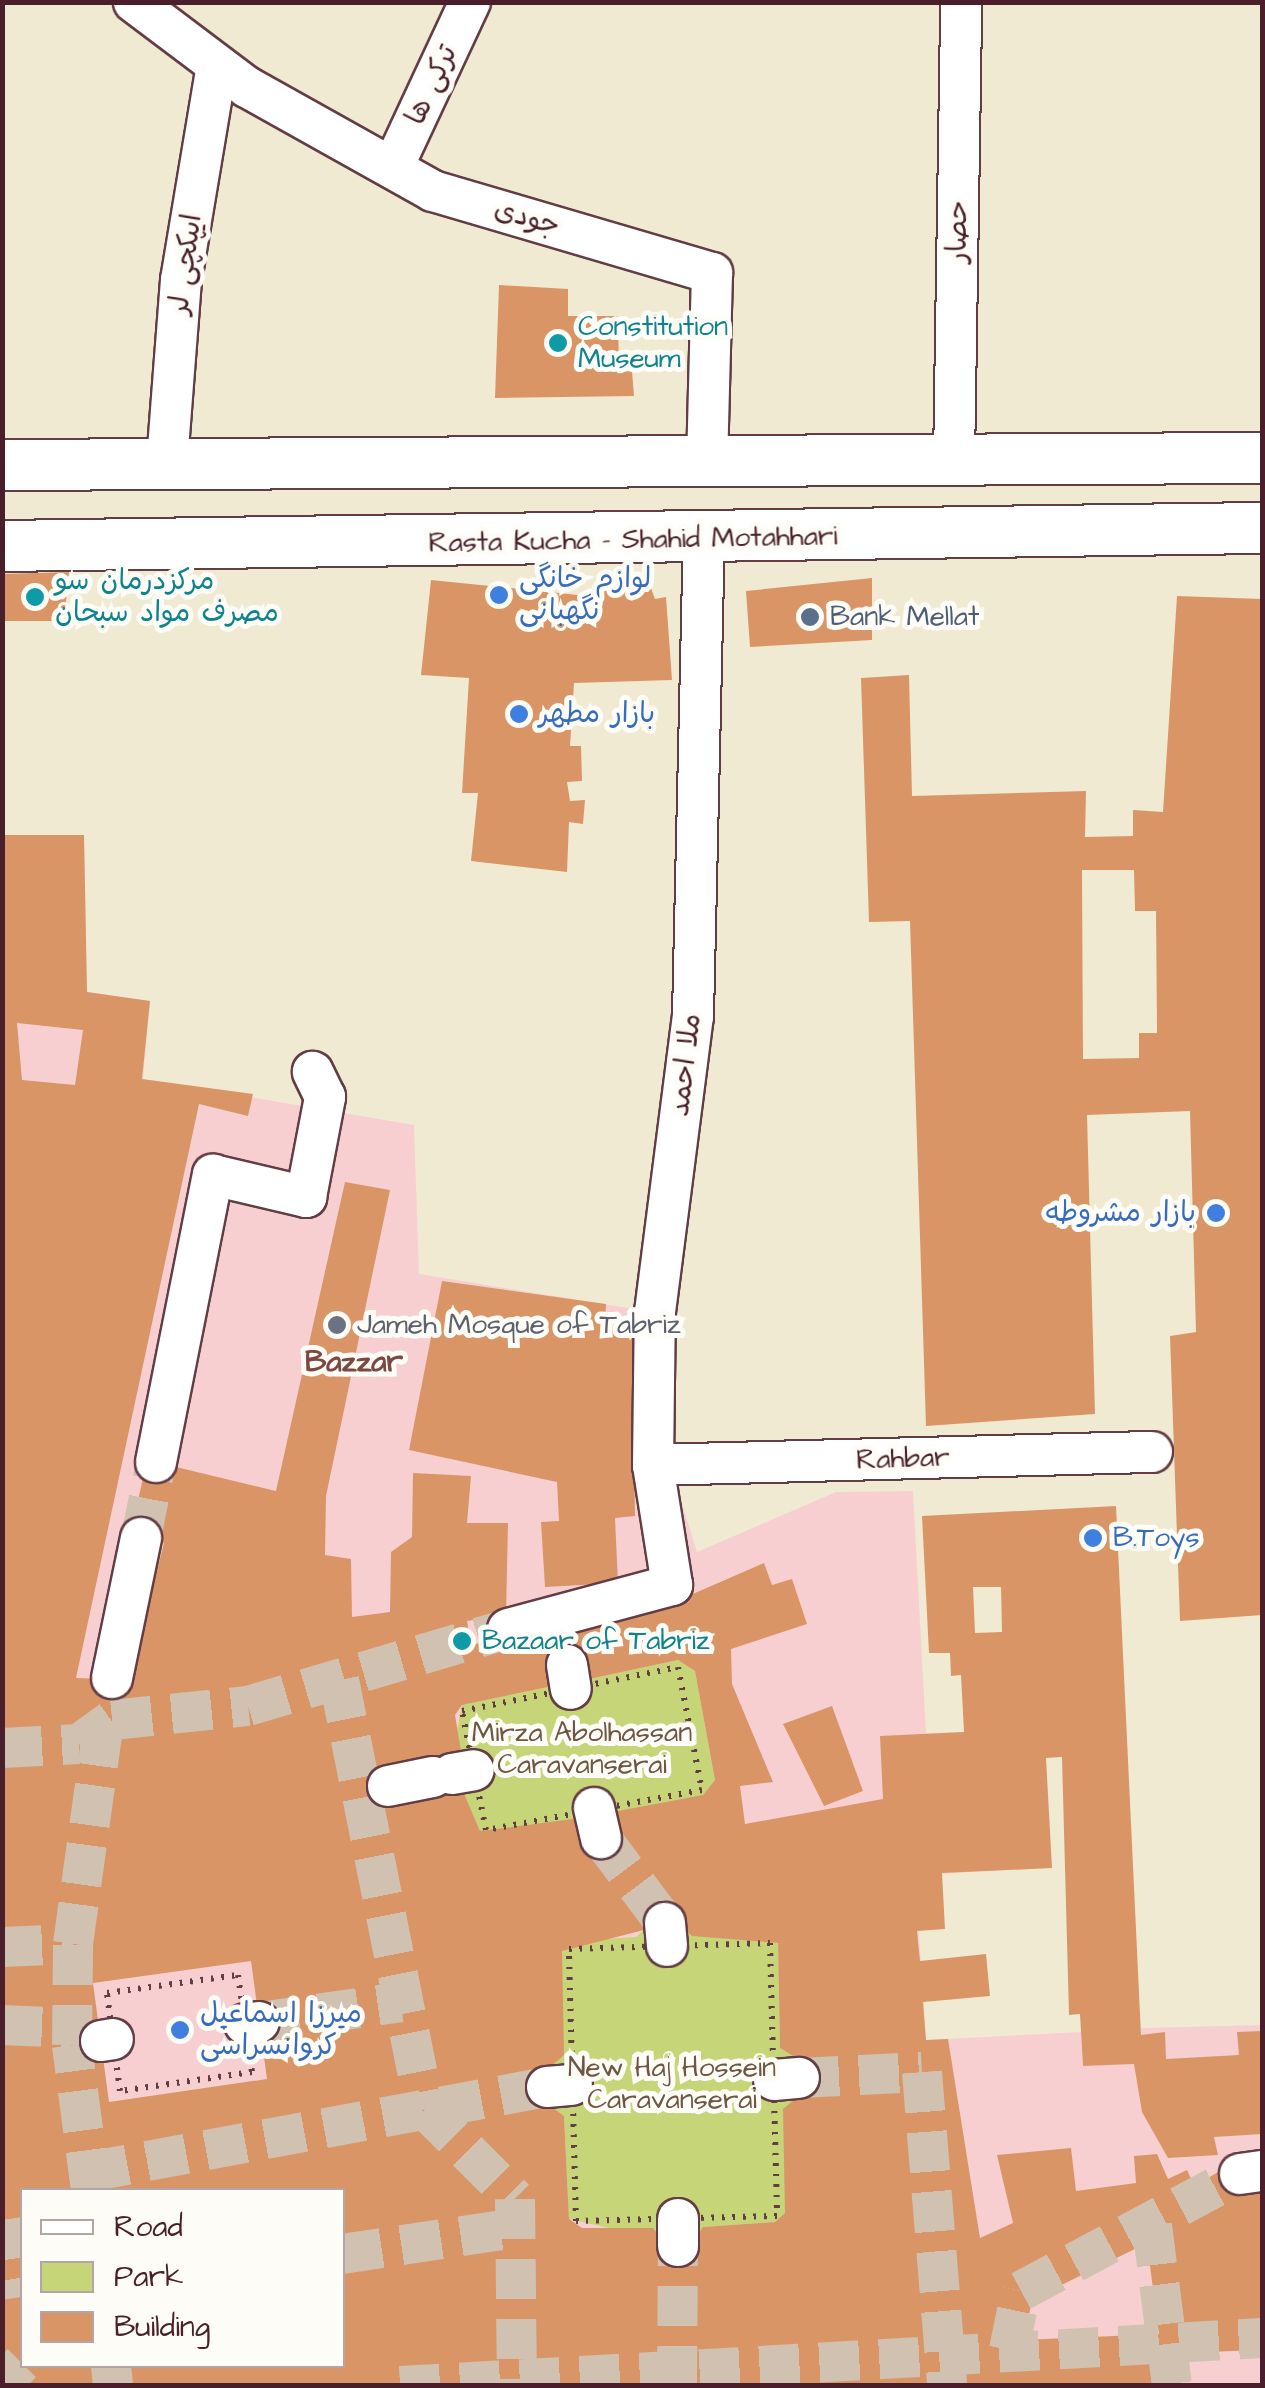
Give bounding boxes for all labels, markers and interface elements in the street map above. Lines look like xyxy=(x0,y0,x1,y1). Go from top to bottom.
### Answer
street label: ترکی ها xyxy=(399,40,465,130)
street label: جودی xyxy=(490,193,564,243)
street label: حصار xyxy=(941,201,975,263)
street label: ایپکچی لر xyxy=(162,212,210,316)
place label: Constitution Museum xyxy=(578,310,728,376)
marker: Constitution Museum xyxy=(547,332,569,354)
street label: Rasta Kucha - Shahid Motahhari xyxy=(428,520,838,560)
place label: لوازم خانگی نگهبانی xyxy=(519,562,651,628)
place label: مرکزدرمان سو مصرف مواد سبحان xyxy=(55,564,279,630)
marker: لوازم خانگی نگهبانی xyxy=(488,584,510,606)
marker: مرکزدرمان سو مصرف مواد سبحان xyxy=(24,586,46,608)
place label: Bank Mellat xyxy=(830,600,979,634)
marker: Bank Mellat xyxy=(799,606,821,628)
place label: بازار مطهر xyxy=(539,697,655,731)
marker: بازار مطهر xyxy=(508,703,530,725)
street label: ملا احمد xyxy=(663,1012,709,1118)
place label: بازار مشروطه xyxy=(1045,1196,1196,1230)
marker: بازار مشروطه xyxy=(1205,1202,1227,1224)
place label: Jameh Mosque of Tabriz xyxy=(357,1308,681,1342)
marker: Jameh Mosque of Tabriz xyxy=(326,1314,348,1336)
district label: Bazzar xyxy=(305,1344,403,1380)
street label: Rahbar xyxy=(856,1441,950,1477)
place label: B.Toys xyxy=(1113,1521,1199,1555)
marker: B.Toys xyxy=(1082,1527,1104,1549)
place label: Bazaar of Tabriz xyxy=(482,1624,710,1658)
marker: Bazaar of Tabriz xyxy=(451,1630,473,1652)
park label: Mirza Abolhassan Caravanserai xyxy=(472,1716,692,1782)
place label: میرزا اسماعیل کروانسراسی xyxy=(200,1997,362,2063)
marker: میرزا اسماعیل کروانسراسی xyxy=(169,2019,191,2041)
park label: New Haj Hossein Caravanserai xyxy=(568,2051,776,2117)
legend xyxy=(20,2188,345,2368)
text: Road xyxy=(114,2206,183,2248)
text: Park xyxy=(114,2256,183,2298)
text: Building xyxy=(114,2306,210,2348)

